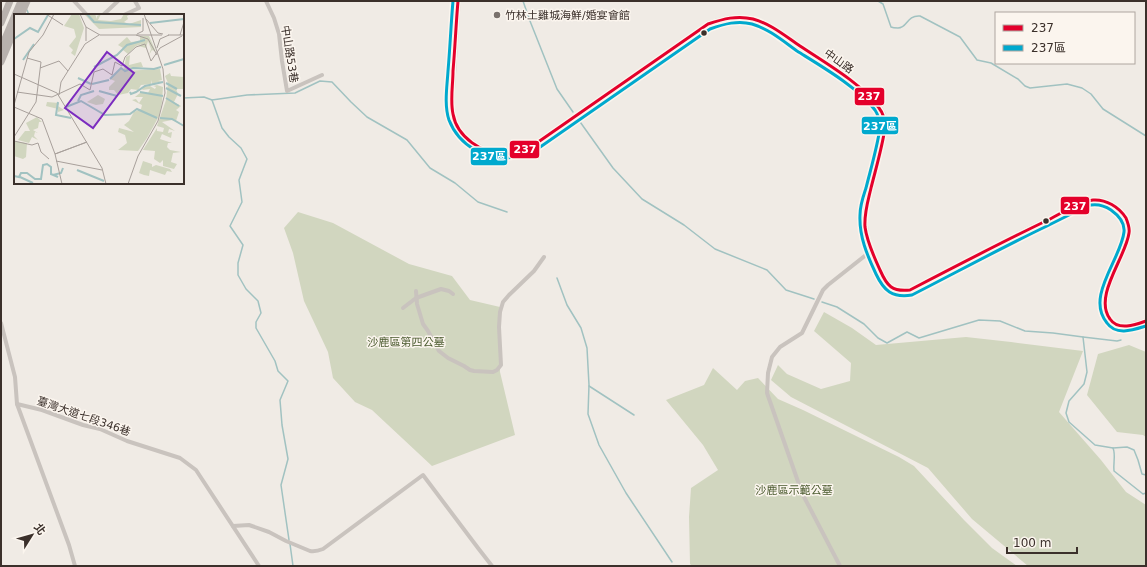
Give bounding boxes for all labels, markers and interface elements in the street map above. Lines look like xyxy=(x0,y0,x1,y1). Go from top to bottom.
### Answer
place label: 竹林土雞城海鮮/婚宴會館 xyxy=(505,9,630,22)
marker: 竹林土雞城海鮮/婚宴會館 xyxy=(492,10,502,20)
legend xyxy=(995,12,1135,64)
inset map xyxy=(14,14,184,184)
text: 237 xyxy=(1031,21,1054,35)
street label: 中山路53巷 xyxy=(279,24,300,84)
unlabelled marker xyxy=(699,28,709,38)
text: 237區 xyxy=(1031,41,1066,55)
street label: 中山路 xyxy=(821,47,856,76)
line badge: 237 xyxy=(854,87,885,106)
text: 237 xyxy=(858,90,880,103)
line badge: 237區 xyxy=(861,116,899,135)
text: 237區 xyxy=(863,120,897,133)
line badge: 237 xyxy=(509,140,540,159)
text: 237 xyxy=(514,143,536,156)
line badge: 237區 xyxy=(470,147,508,166)
text: 237區 xyxy=(472,150,506,163)
line badge: 237 xyxy=(1060,196,1090,215)
text: 237 xyxy=(1064,200,1086,213)
unlabelled marker xyxy=(1041,216,1051,226)
park label: 沙鹿區第四公墓 xyxy=(368,336,445,349)
street label: 臺灣大道七段346巷 xyxy=(35,394,132,439)
park label: 沙鹿區示範公墓 xyxy=(756,484,833,497)
north arrow xyxy=(12,515,52,555)
text: 北 xyxy=(31,521,48,538)
scale bar xyxy=(1007,529,1077,555)
text: 100 m xyxy=(1013,536,1051,550)

